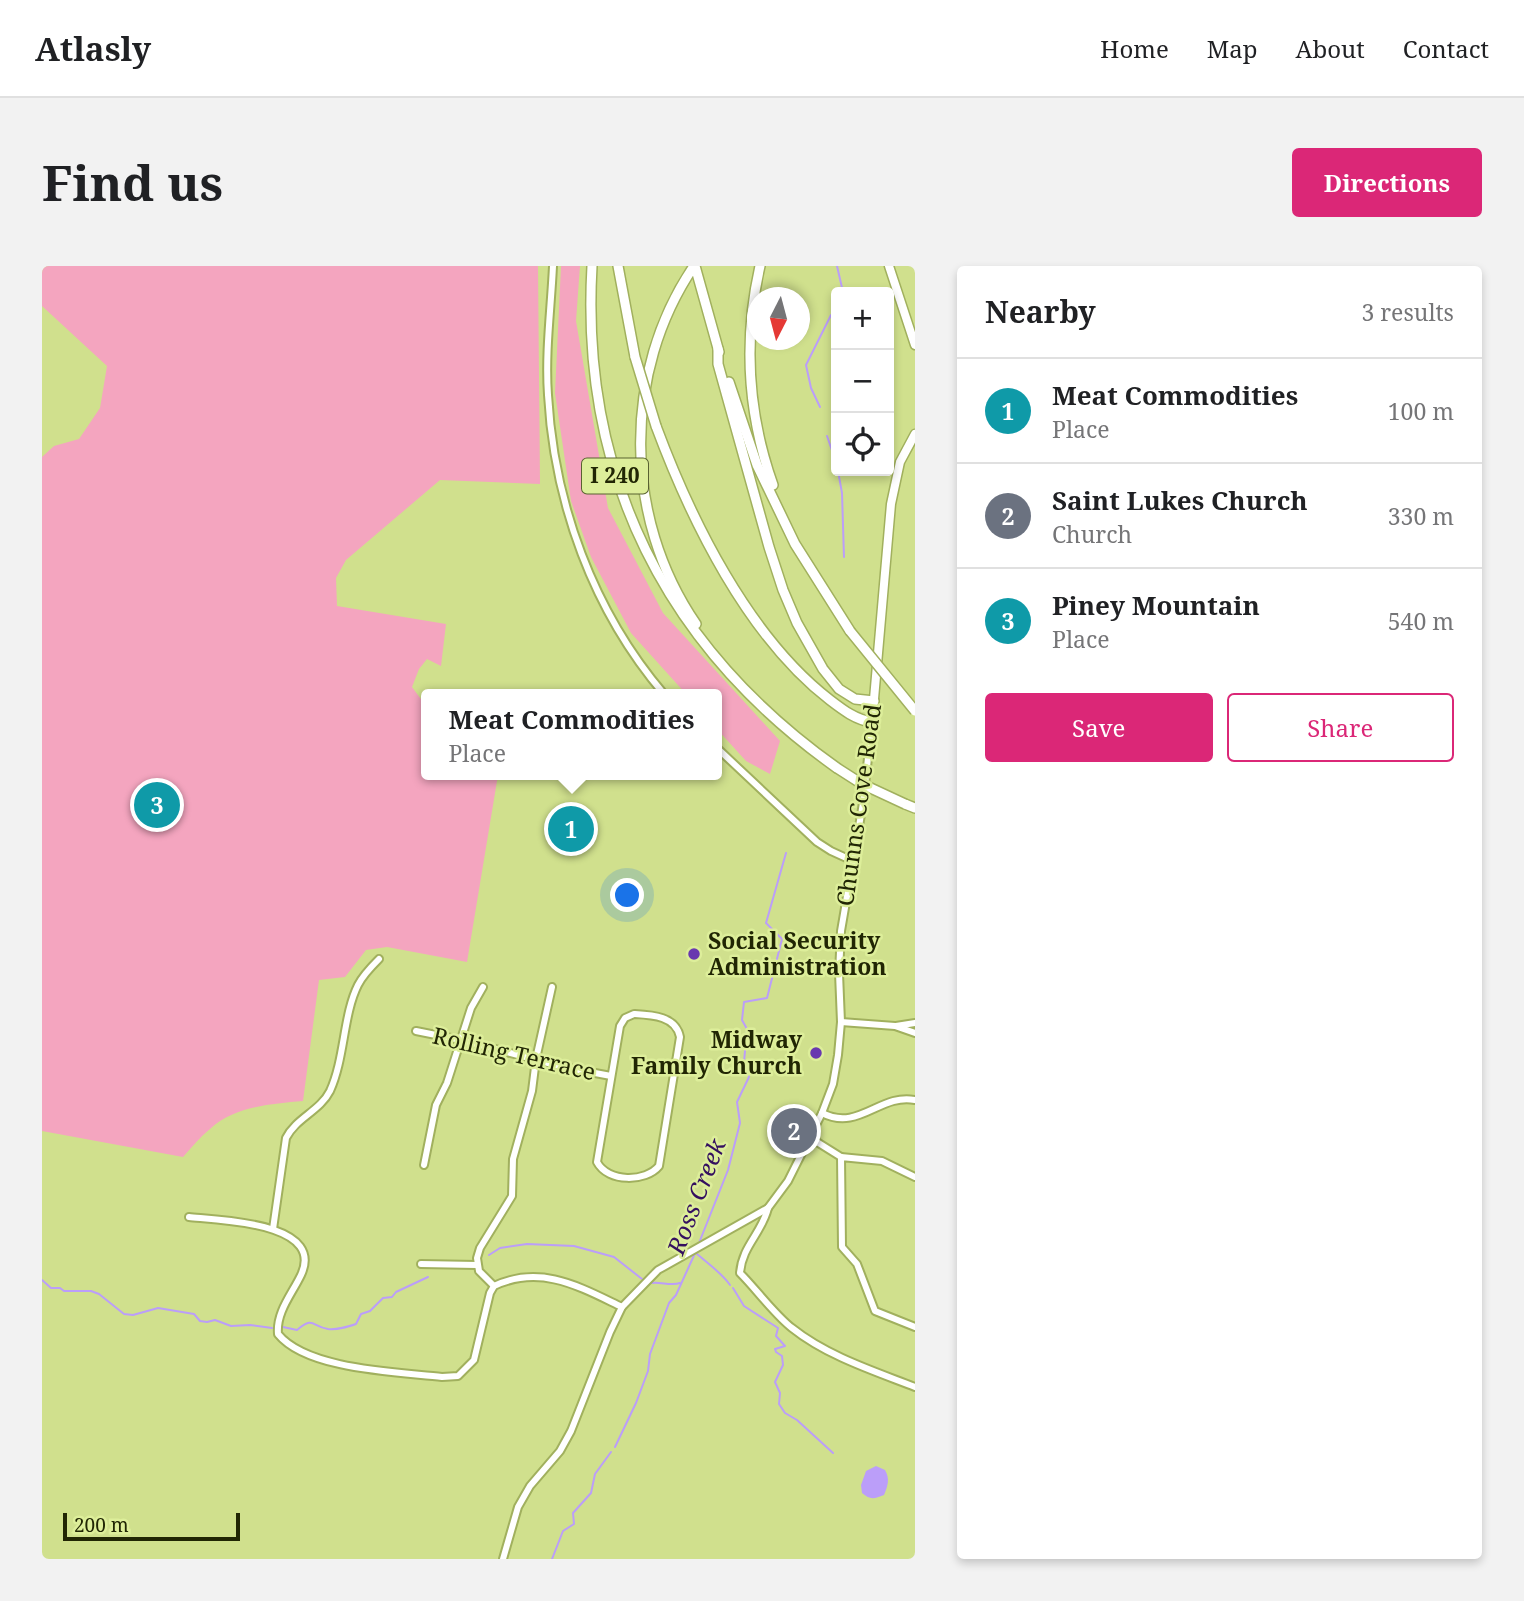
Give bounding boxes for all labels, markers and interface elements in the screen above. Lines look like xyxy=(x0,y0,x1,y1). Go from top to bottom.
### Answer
text: Atlasly xyxy=(35,26,151,71)
text: Home xyxy=(1100,32,1169,65)
text: Map xyxy=(1207,32,1258,65)
text: About xyxy=(1296,32,1365,65)
text: Contact xyxy=(1403,32,1489,65)
button: Directions xyxy=(1292,148,1482,217)
text: Find us xyxy=(42,149,223,215)
north arrow xyxy=(747,287,810,350)
map controls xyxy=(831,287,894,476)
button: + xyxy=(831,287,894,350)
text: Nearby xyxy=(985,291,1096,332)
text: 3 results xyxy=(1361,296,1454,328)
button: − xyxy=(831,350,894,413)
text: Meat Commodities xyxy=(1052,377,1298,413)
text: 1 xyxy=(1002,395,1015,427)
text: 100 m xyxy=(1388,395,1454,427)
button: locate xyxy=(831,413,894,476)
text: Place xyxy=(1052,413,1110,445)
road number: I 240 xyxy=(582,458,648,494)
text: Saint Lukes Church xyxy=(1052,482,1308,518)
text: 2 xyxy=(1002,500,1015,532)
text: 330 m xyxy=(1388,500,1454,532)
text: Church xyxy=(1052,518,1132,550)
text: Piney Mountain xyxy=(1052,587,1260,623)
text: 3 xyxy=(1002,605,1015,637)
text: 540 m xyxy=(1388,605,1454,637)
text: Place xyxy=(1052,623,1110,655)
popup xyxy=(421,689,722,780)
button: Save xyxy=(985,693,1213,762)
button: Share xyxy=(1227,693,1454,762)
text: Meat Commodities xyxy=(448,701,695,737)
street label: Chunns Cove Road xyxy=(828,702,888,908)
text: Place xyxy=(448,737,506,769)
pin: 3 xyxy=(134,779,180,831)
pin: 1 xyxy=(548,803,594,855)
your location xyxy=(610,878,644,912)
place label: Social Security Administration xyxy=(708,924,887,982)
marker: Social Security Administration xyxy=(686,946,702,962)
street label: Rolling Terrace xyxy=(430,1019,599,1087)
place label: Midway Family Church xyxy=(631,1023,803,1081)
marker: Midway Family Church xyxy=(808,1045,824,1061)
pin: 2 xyxy=(771,1105,817,1157)
water label: Ross Creek xyxy=(658,1133,733,1260)
scale bar xyxy=(63,1510,240,1542)
text: 200 m xyxy=(74,1512,129,1538)

